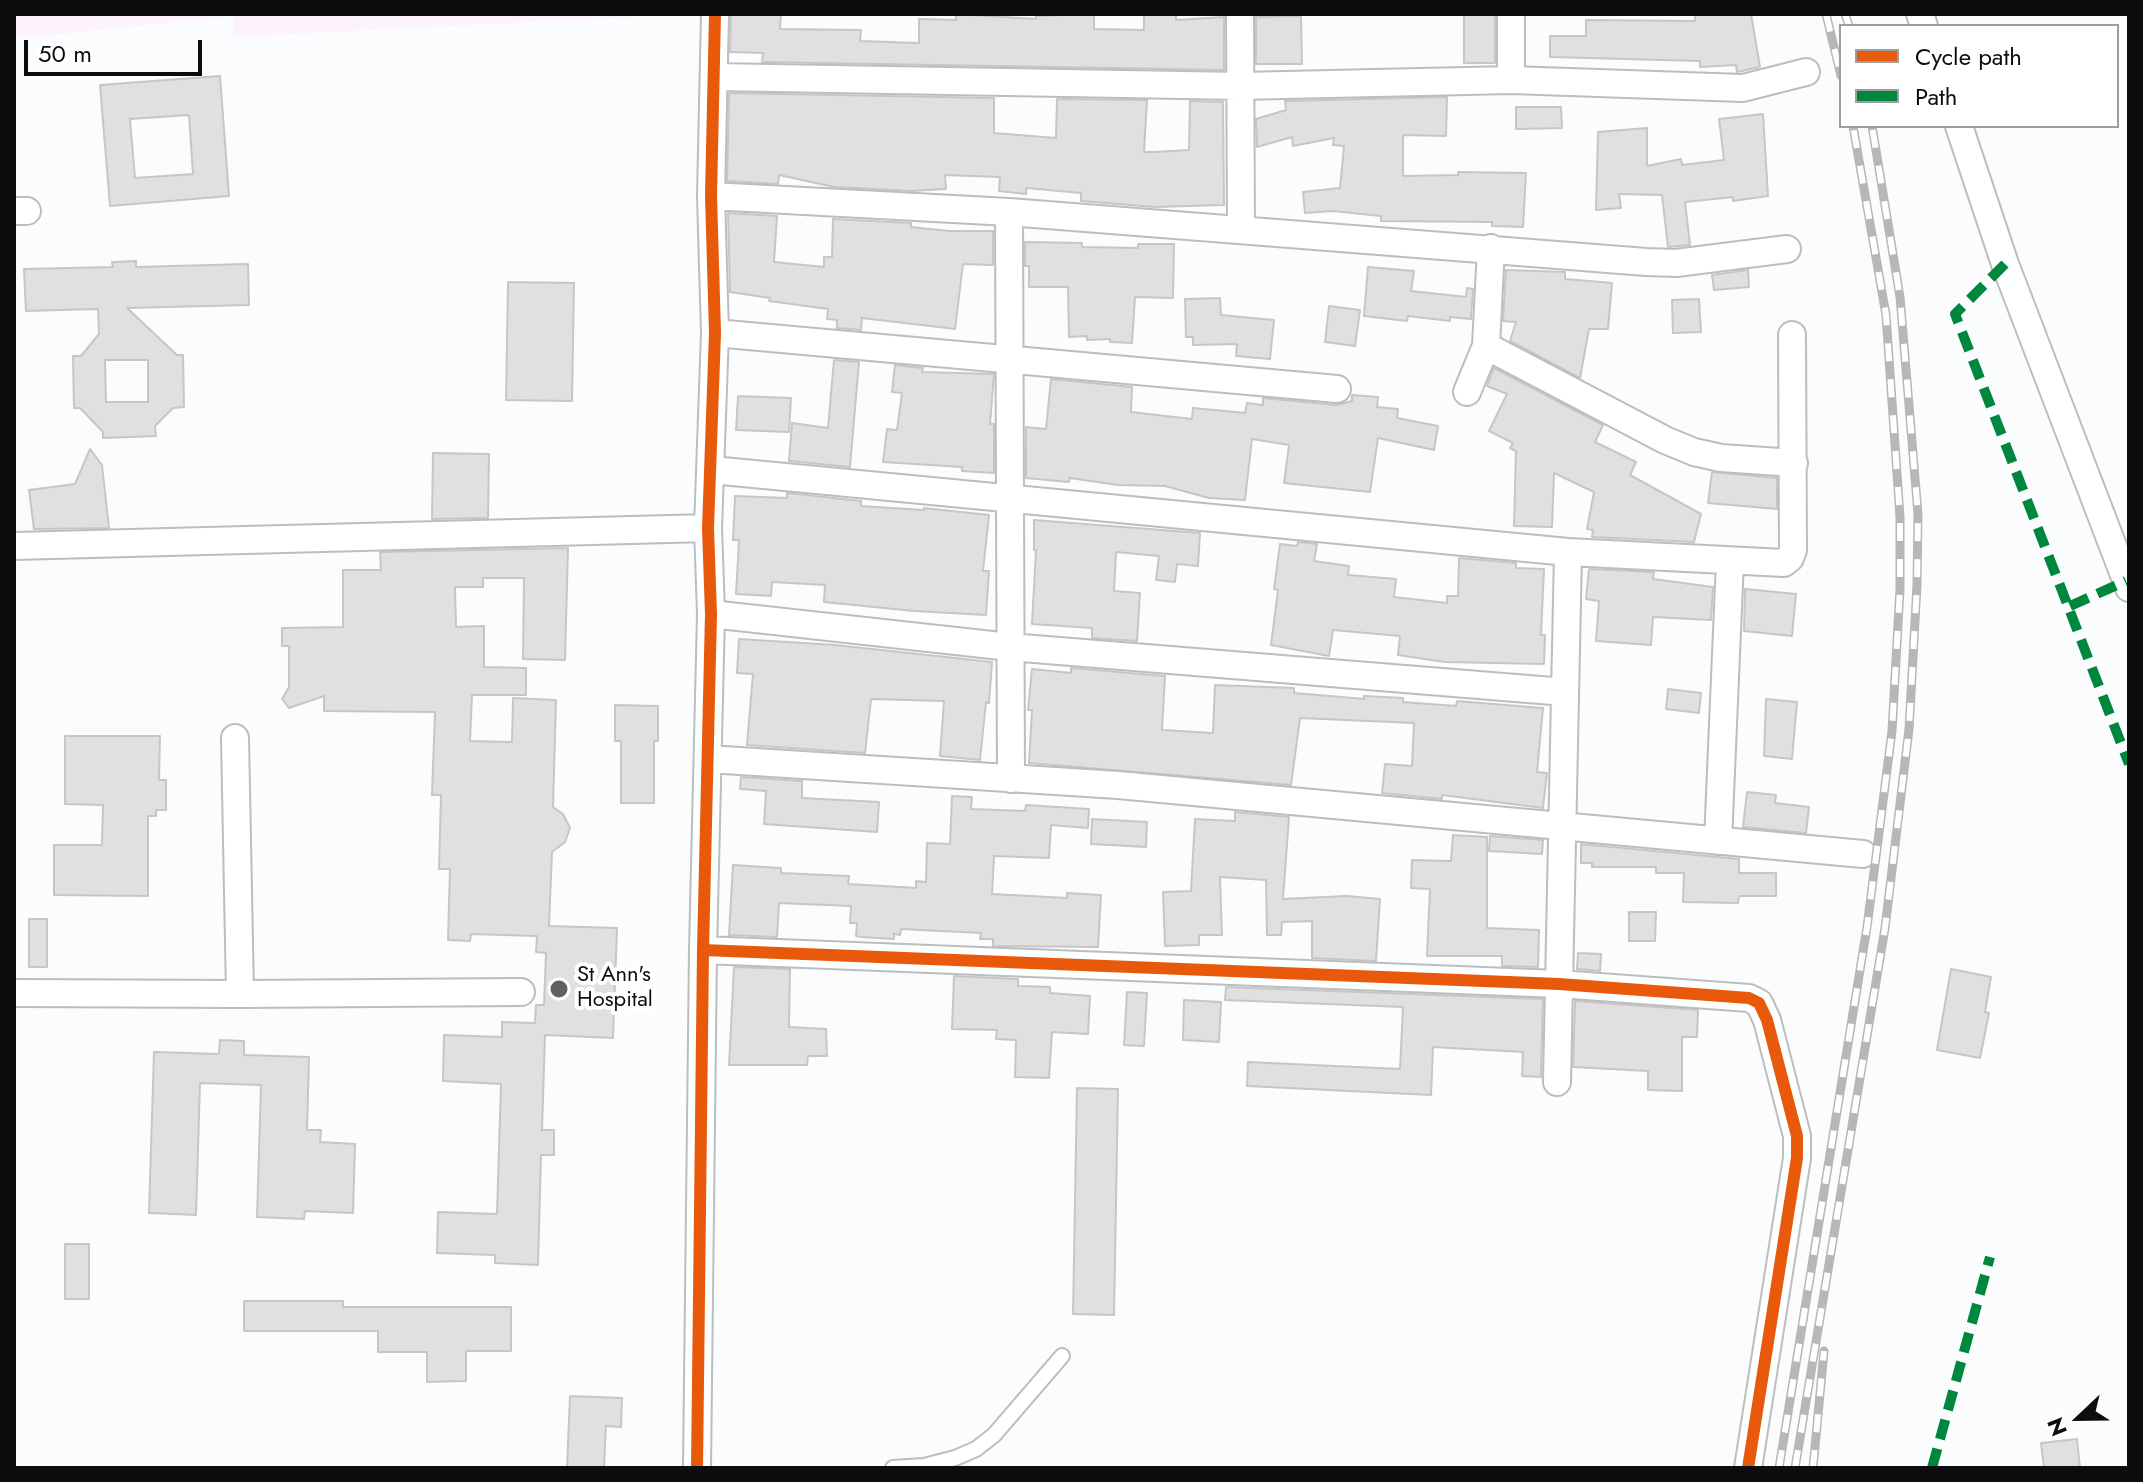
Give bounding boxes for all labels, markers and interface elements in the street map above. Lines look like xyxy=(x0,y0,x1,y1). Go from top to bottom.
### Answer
scale bar xyxy=(28,24,206,74)
legend xyxy=(1839,24,2119,128)
text: 50 m xyxy=(38,36,92,71)
text: Cycle path xyxy=(1915,39,2022,74)
text: Path xyxy=(1915,79,1957,114)
place label: St Ann's Hospital xyxy=(577,963,653,1014)
marker: St Ann's Hospital xyxy=(548,978,570,1000)
north arrow xyxy=(2039,1378,2119,1458)
text: N xyxy=(2039,1413,2075,1441)

